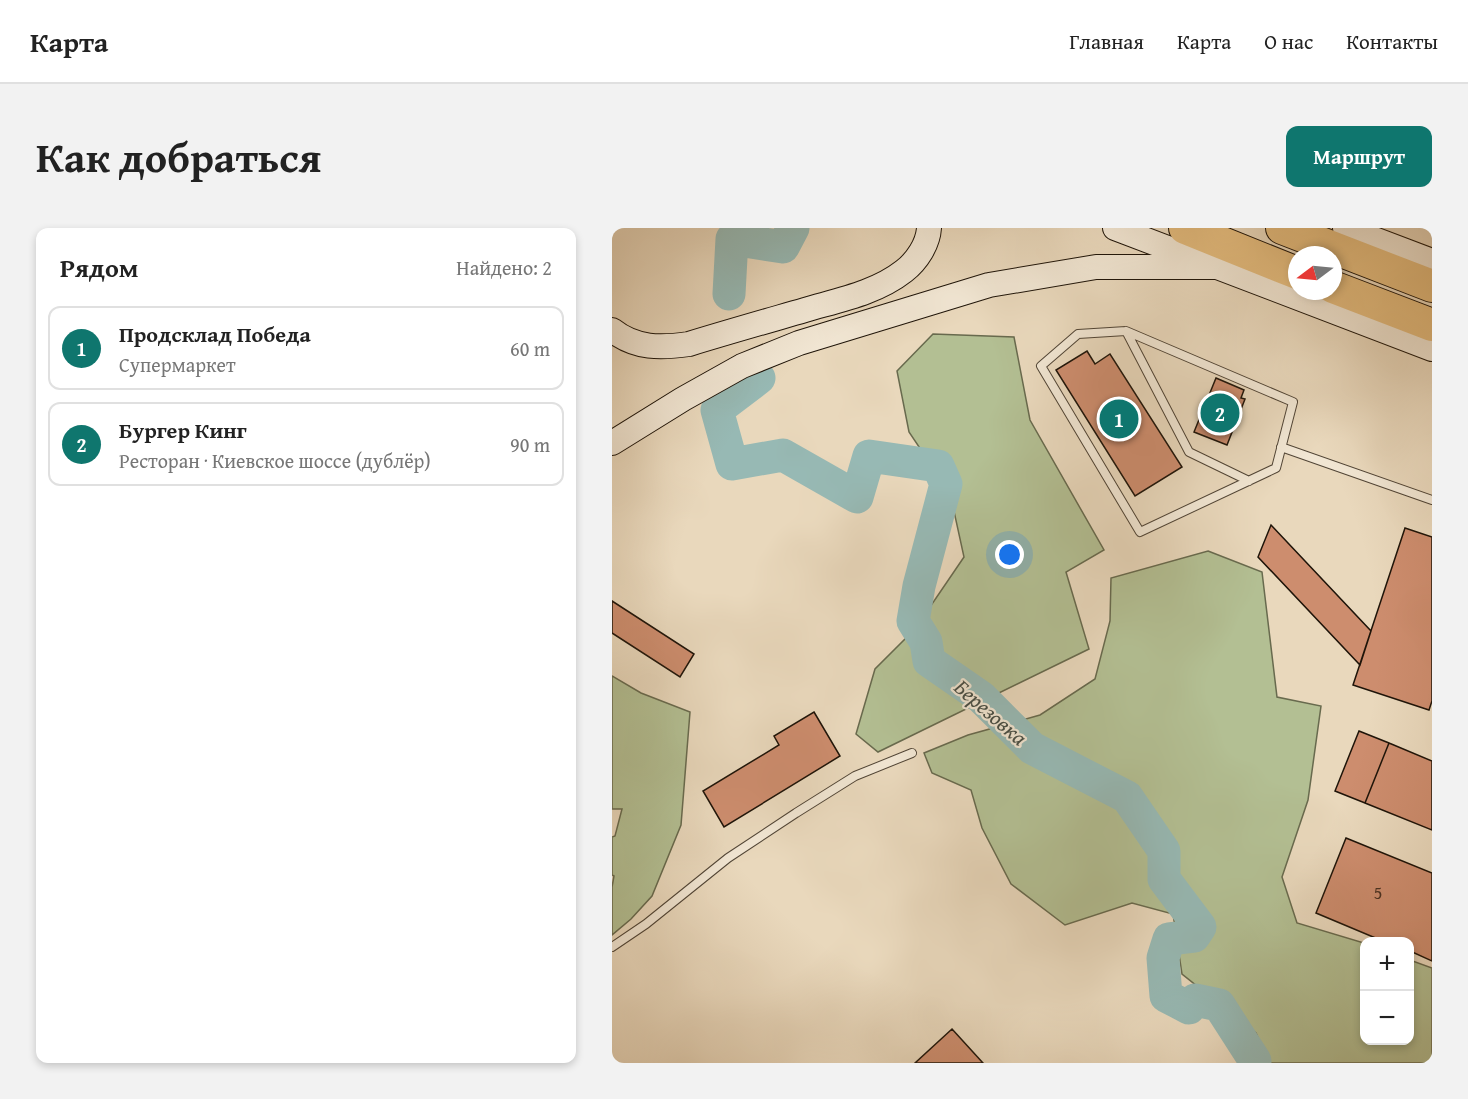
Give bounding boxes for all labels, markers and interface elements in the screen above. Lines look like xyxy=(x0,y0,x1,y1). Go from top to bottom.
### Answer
text: Карта xyxy=(30,21,108,62)
text: Главная xyxy=(1069,26,1144,57)
text: Карта xyxy=(1177,26,1231,57)
text: О нас xyxy=(1264,26,1313,57)
text: Контакты xyxy=(1346,26,1438,57)
text: Как добраться xyxy=(36,126,321,187)
button: Маршрут xyxy=(1286,126,1432,187)
north arrow xyxy=(1288,246,1342,300)
text: Рядом xyxy=(60,248,138,287)
text: Найдено: 2 xyxy=(456,253,552,282)
text: Продсклад Победа xyxy=(119,318,311,350)
text: 1 xyxy=(76,334,87,363)
text: 60 m xyxy=(510,334,550,363)
text: Супермаркет xyxy=(119,350,236,379)
pin: 2 xyxy=(1200,390,1240,435)
pin: 1 xyxy=(1100,396,1138,441)
text: Бургер Кинг xyxy=(119,414,247,446)
text: 2 xyxy=(76,430,87,459)
text: 90 m xyxy=(510,430,550,459)
text: Ресторан · Киевское шоссе (дублёр) xyxy=(119,446,431,475)
your location xyxy=(995,540,1024,569)
water label: Березовка xyxy=(947,671,1035,753)
house number: 5 xyxy=(1374,879,1382,906)
map controls xyxy=(1360,937,1414,1045)
button: + xyxy=(1360,937,1414,991)
button: − xyxy=(1360,991,1414,1045)

